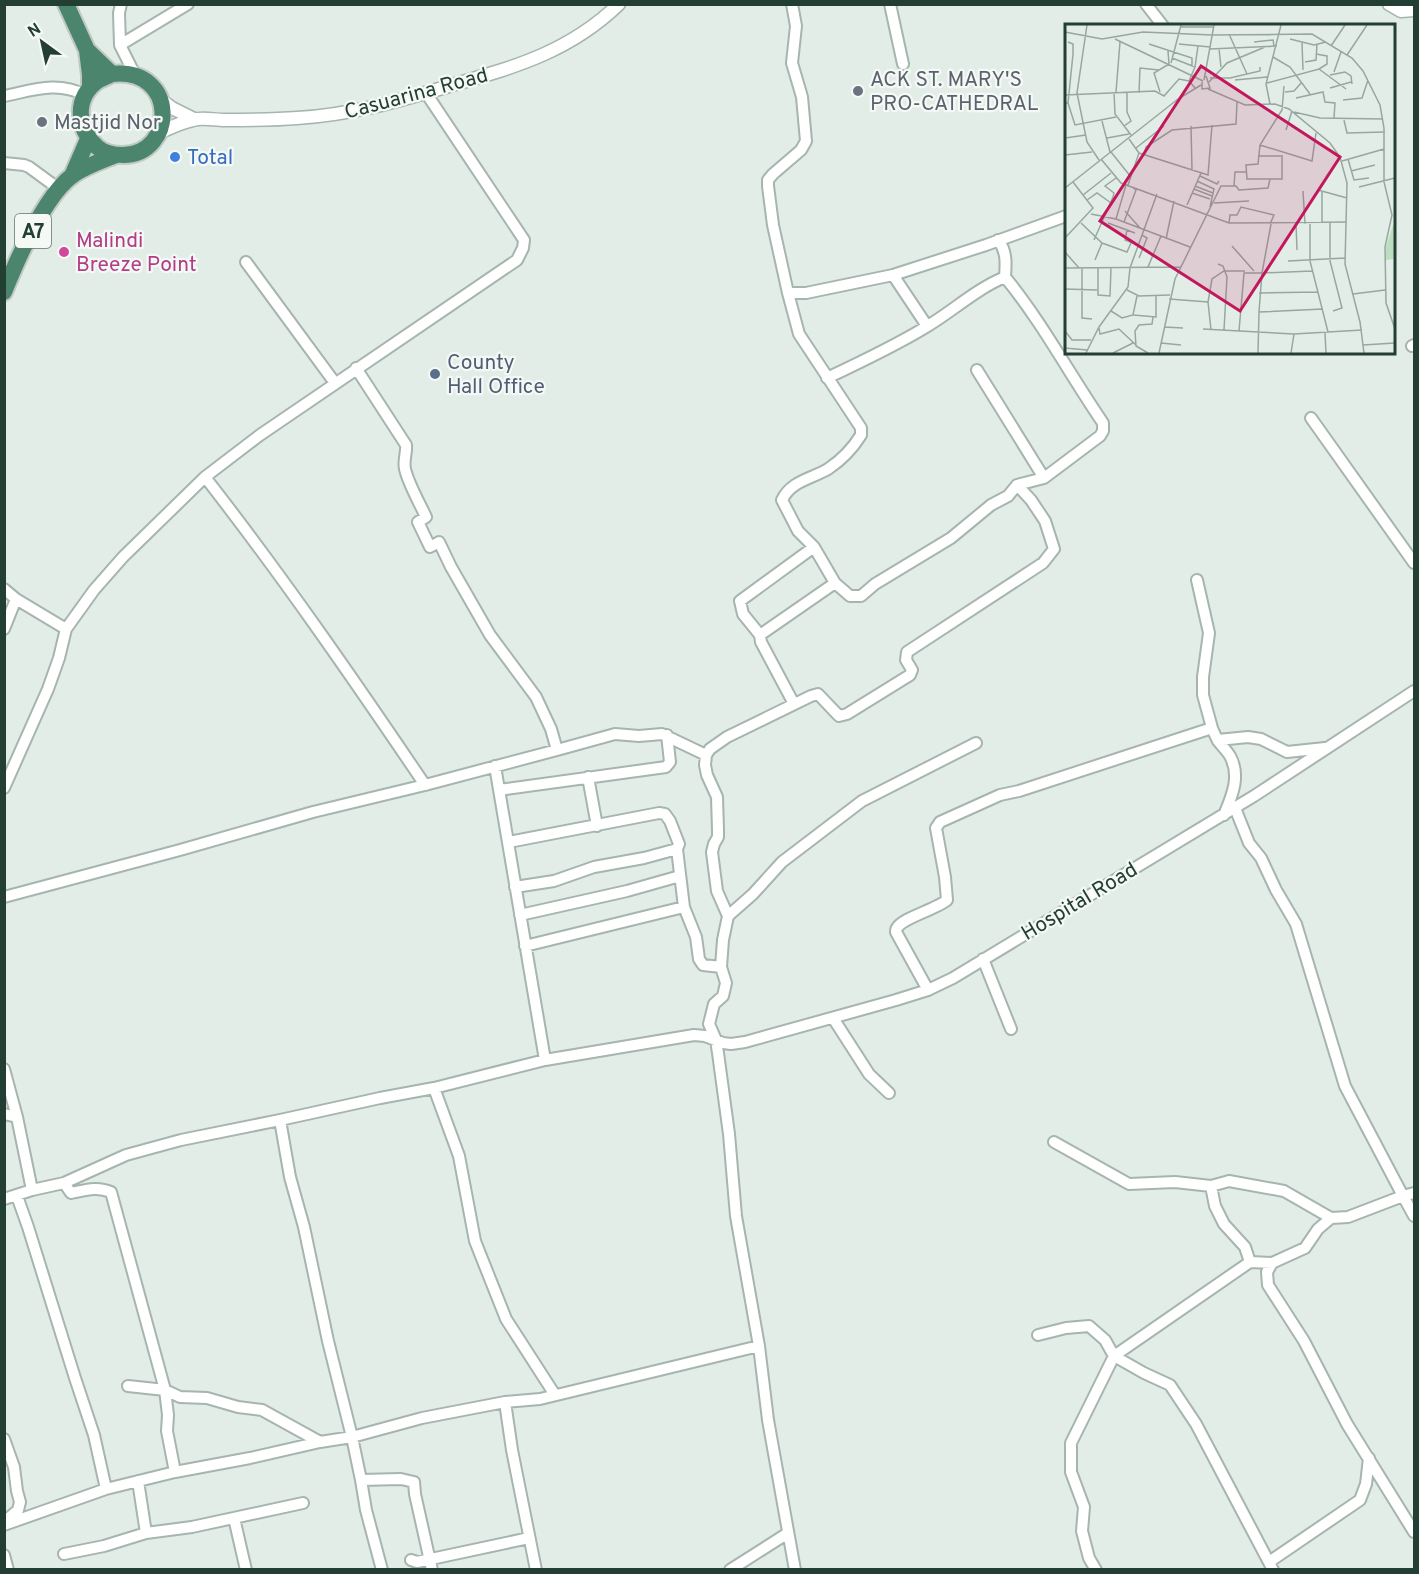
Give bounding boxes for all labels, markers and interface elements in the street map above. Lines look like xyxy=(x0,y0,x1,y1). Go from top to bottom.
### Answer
north arrow xyxy=(12,12,72,72)
text: N xyxy=(25,20,45,43)
inset map xyxy=(1065,24,1395,354)
street label: Casuarina Road xyxy=(342,62,491,127)
place label: ACK ST. MARY'S PRO-CATHEDRAL xyxy=(870,67,1039,118)
marker: ACK ST. MARY'S PRO-CATHEDRAL xyxy=(851,84,865,98)
place label: Mastjid Nor xyxy=(54,110,161,137)
marker: Mastjid Nor xyxy=(35,115,49,129)
place label: Total xyxy=(187,145,233,172)
marker: Total xyxy=(168,150,182,164)
road number: A7 xyxy=(15,214,51,248)
place label: Malindi Breeze Point xyxy=(76,228,197,279)
marker: Malindi Breeze Point xyxy=(57,245,71,259)
place label: County Hall Office xyxy=(447,350,545,401)
marker: County Hall Office xyxy=(428,367,442,381)
street label: Hospital Road xyxy=(1017,857,1143,948)

